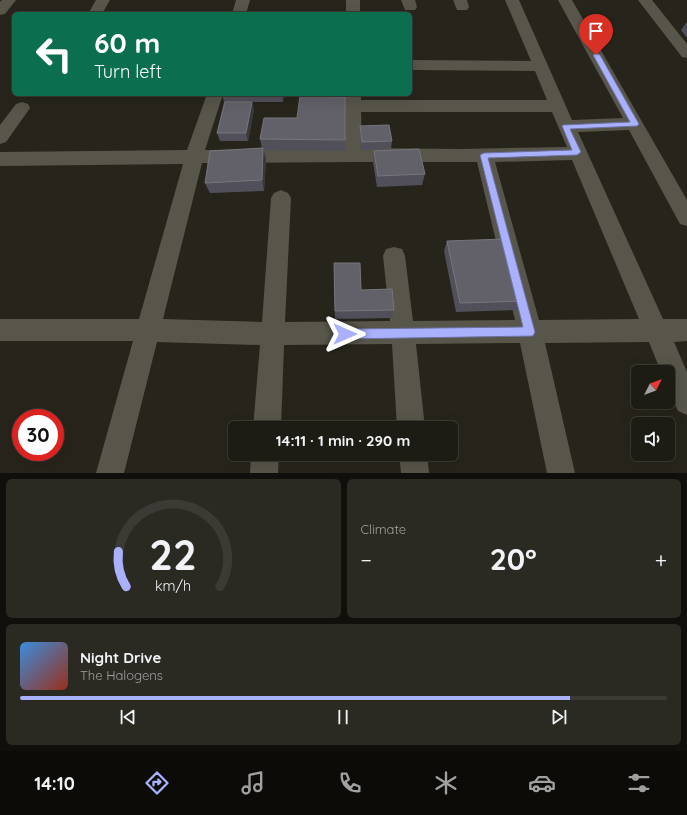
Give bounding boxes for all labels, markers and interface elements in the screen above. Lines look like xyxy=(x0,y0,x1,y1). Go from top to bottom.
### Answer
pin xyxy=(579,14,613,55)
icon: arrive xyxy=(585,20,607,42)
text: 60 m xyxy=(94,25,160,60)
icon: left xyxy=(28,28,80,80)
text: Turn left xyxy=(94,60,162,83)
position arrow xyxy=(324,313,366,355)
north arrow xyxy=(631,365,675,409)
map controls xyxy=(631,365,675,461)
speed limit sign: 30 xyxy=(12,409,64,461)
button: sound xyxy=(631,417,675,461)
text: 14:11 · 1 min · 290 m xyxy=(276,431,410,450)
text: Climate xyxy=(361,521,406,537)
text: 22 xyxy=(150,527,197,579)
text: 20° xyxy=(490,540,537,578)
text: − xyxy=(361,546,372,574)
text: + xyxy=(655,546,667,574)
text: km/h xyxy=(155,576,191,594)
text: Night Drive xyxy=(80,648,161,667)
text: The Halogens xyxy=(80,667,163,683)
icon: previous xyxy=(117,706,139,728)
icon: pause xyxy=(332,706,354,728)
icon: next xyxy=(548,706,570,728)
icon: directions xyxy=(143,769,171,797)
icon: music xyxy=(239,769,267,797)
icon: phone xyxy=(336,769,364,797)
icon: climate xyxy=(432,769,460,797)
icon: car xyxy=(528,769,556,797)
icon: filters xyxy=(625,769,653,797)
text: 14:10 xyxy=(34,772,75,795)

